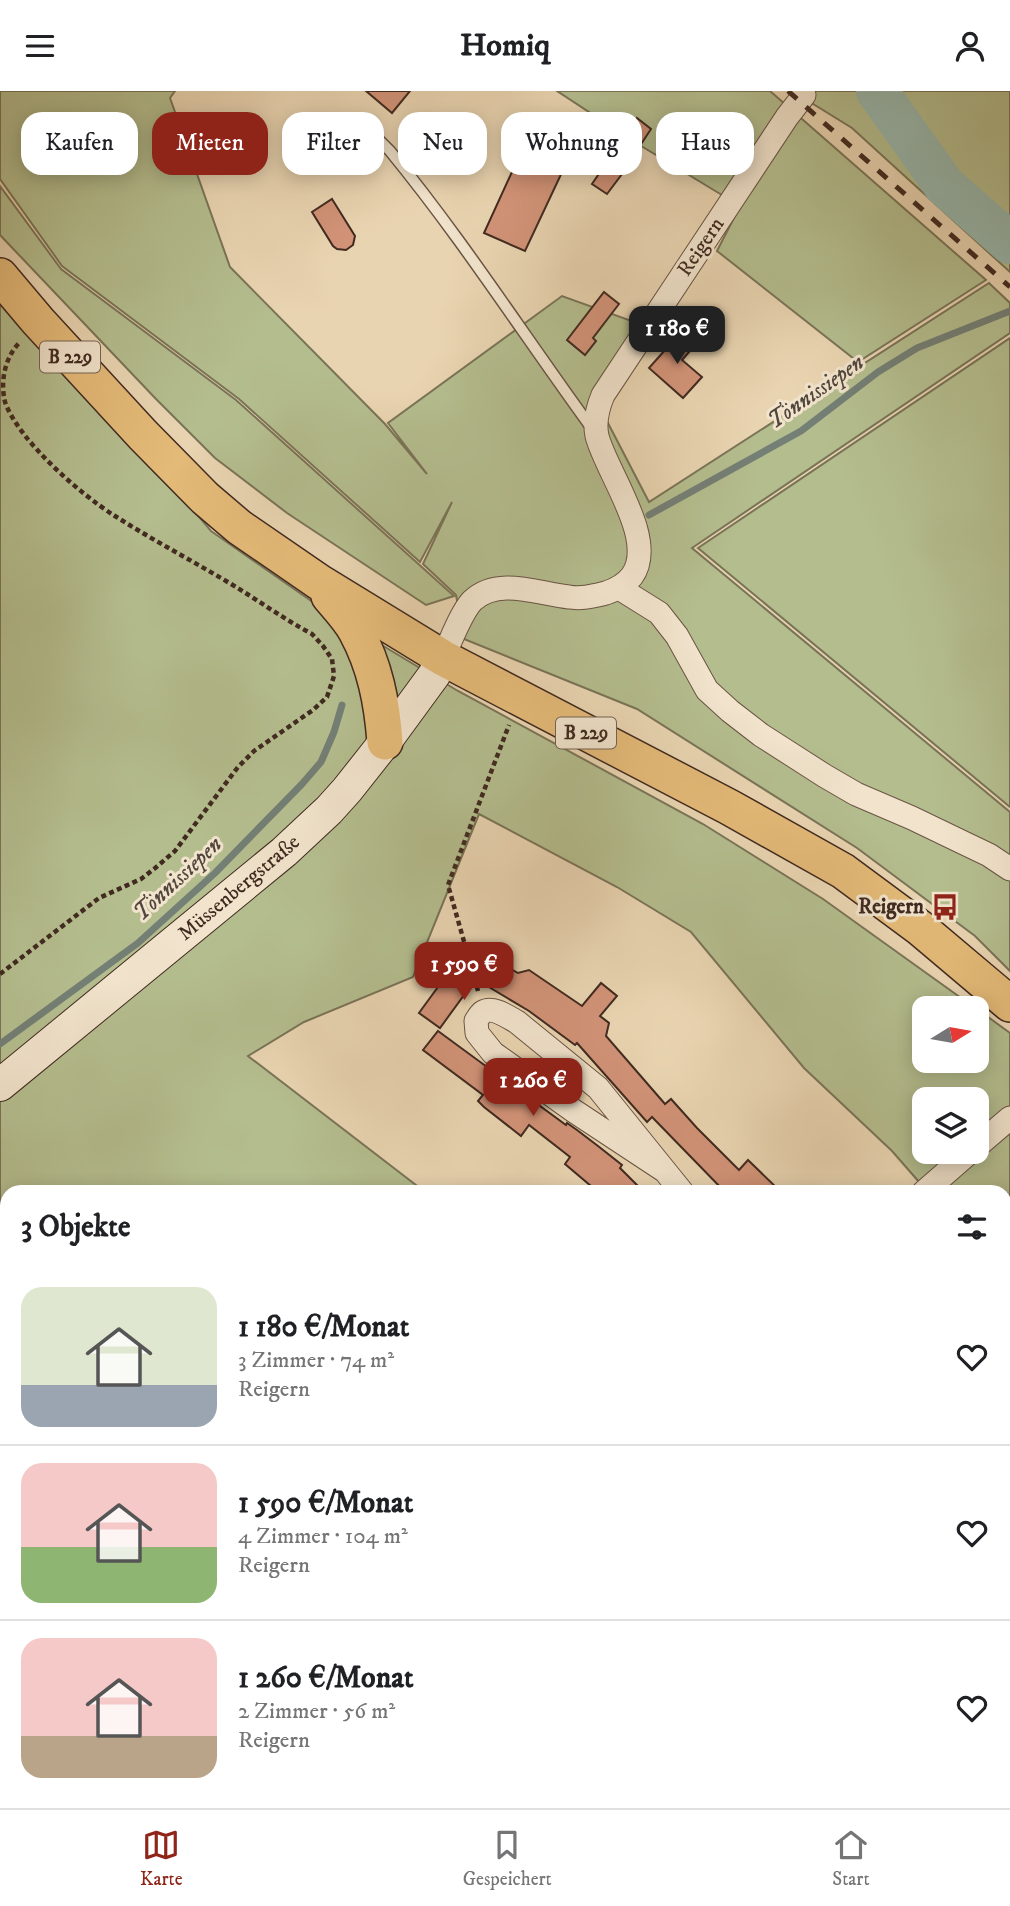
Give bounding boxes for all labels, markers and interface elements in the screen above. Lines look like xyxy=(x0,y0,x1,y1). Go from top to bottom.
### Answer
text: Homiq xyxy=(460,26,550,66)
icon: menu xyxy=(21,27,59,65)
icon: person xyxy=(951,27,989,65)
chip: Kaufen xyxy=(21,112,138,175)
chip: Mieten xyxy=(152,112,268,175)
chip: Filter xyxy=(282,112,384,175)
chip: Neu xyxy=(398,112,487,175)
chip: Wohnung xyxy=(501,112,642,175)
chip: Haus xyxy=(656,112,754,175)
street label: Reigern xyxy=(672,212,730,281)
pin: 1 180 € xyxy=(612,307,742,366)
text: 1 180 € xyxy=(645,314,709,343)
road number: B 229 xyxy=(40,341,100,373)
water label: Tönnissiepen xyxy=(762,348,870,436)
road number: B 229 xyxy=(556,717,616,748)
street label: Müssenbergstraße xyxy=(173,829,306,947)
water label: Tönnissiepen xyxy=(127,830,229,928)
bus stop icon: Reigern xyxy=(930,892,960,922)
place label: Reigern xyxy=(858,894,925,920)
pin: 1 590 € xyxy=(399,943,529,1002)
text: 1 590 € xyxy=(430,950,498,979)
north arrow xyxy=(912,996,989,1073)
map controls xyxy=(912,996,989,1164)
pin: 1 260 € xyxy=(468,1059,598,1118)
text: 1 260 € xyxy=(499,1066,567,1095)
button: layers xyxy=(912,1087,989,1164)
icon: filters xyxy=(953,1208,991,1246)
text: 3 Objekte xyxy=(21,1209,130,1246)
text: 1 180 €/Monat xyxy=(238,1309,409,1346)
icon: home xyxy=(77,1315,161,1399)
icon: heart xyxy=(953,1338,991,1376)
text: 3 Zimmer · 74 m² xyxy=(238,1346,394,1375)
text: Reigern xyxy=(238,1375,310,1404)
text: 1 590 €/Monat xyxy=(238,1485,413,1522)
icon: home xyxy=(77,1491,161,1575)
icon: heart xyxy=(953,1514,991,1552)
text: 4 Zimmer · 104 m² xyxy=(238,1522,408,1551)
text: Reigern xyxy=(238,1551,310,1580)
text: 1 260 €/Monat xyxy=(238,1660,414,1697)
icon: home xyxy=(77,1666,161,1750)
icon: heart xyxy=(953,1689,991,1727)
text: 2 Zimmer · 56 m² xyxy=(238,1697,395,1726)
text: Reigern xyxy=(238,1726,310,1755)
tab: Karte xyxy=(140,1826,183,1891)
tab: Gespeichert xyxy=(463,1826,552,1891)
tab: Start xyxy=(832,1826,870,1891)

